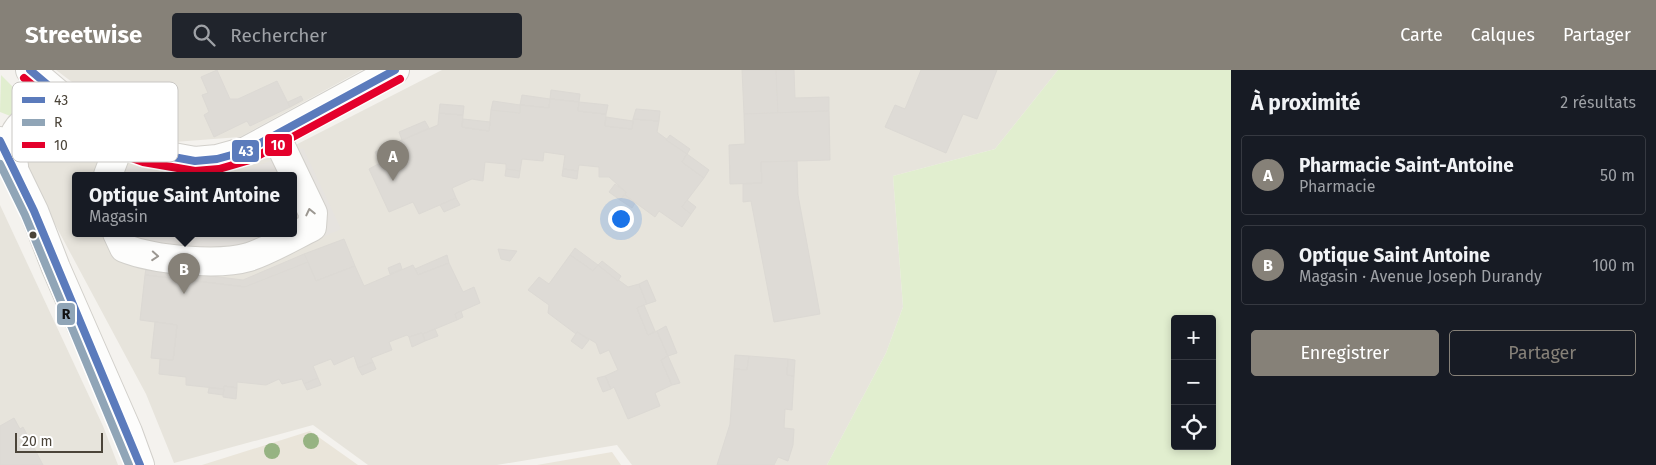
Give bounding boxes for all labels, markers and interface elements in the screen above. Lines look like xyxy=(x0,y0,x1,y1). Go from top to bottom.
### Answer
search box xyxy=(172,13,522,58)
text: Streetwise xyxy=(25,21,142,49)
icon: search xyxy=(190,21,218,49)
text: Rechercher xyxy=(230,24,327,47)
text: Carte xyxy=(1400,24,1443,46)
text: Calques xyxy=(1471,24,1535,46)
text: Partager xyxy=(1563,24,1631,46)
legend xyxy=(12,82,178,162)
text: À proximité xyxy=(1251,90,1360,116)
text: 43 xyxy=(54,92,68,109)
text: 2 résultats xyxy=(1560,93,1636,112)
text: R xyxy=(54,114,63,131)
line badge: 10 xyxy=(264,133,293,157)
text: 10 xyxy=(54,137,68,154)
text: 10 xyxy=(271,137,285,154)
line badge: 43 xyxy=(231,139,260,163)
pin: A xyxy=(377,140,409,181)
text: 43 xyxy=(239,143,253,160)
text: Pharmacie Saint-Antoine xyxy=(1299,154,1514,177)
text: A xyxy=(1263,166,1273,185)
text: 50 m xyxy=(1600,166,1635,185)
popup xyxy=(72,172,297,237)
text: Pharmacie xyxy=(1299,177,1376,196)
text: Optique Saint Antoine xyxy=(89,184,280,207)
your location xyxy=(608,206,634,232)
text: Magasin xyxy=(89,207,148,226)
one-way arrow xyxy=(306,208,316,216)
unlabelled marker xyxy=(28,230,38,240)
text: Optique Saint Antoine xyxy=(1299,244,1490,267)
one-way arrow xyxy=(151,251,159,262)
pin: B xyxy=(168,253,200,294)
text: B xyxy=(1263,256,1273,275)
text: 100 m xyxy=(1592,256,1635,275)
text: Magasin · Avenue Joseph Durandy xyxy=(1299,267,1542,286)
line badge: R xyxy=(56,302,76,326)
text: R xyxy=(62,306,71,323)
map controls xyxy=(1171,315,1216,450)
button: + xyxy=(1171,315,1216,360)
button: Enregistrer xyxy=(1251,330,1439,376)
button: Partager xyxy=(1449,330,1636,376)
button: − xyxy=(1171,360,1216,405)
button: locate xyxy=(1171,405,1216,450)
scale bar xyxy=(15,430,102,453)
text: 20 m xyxy=(22,433,52,450)

